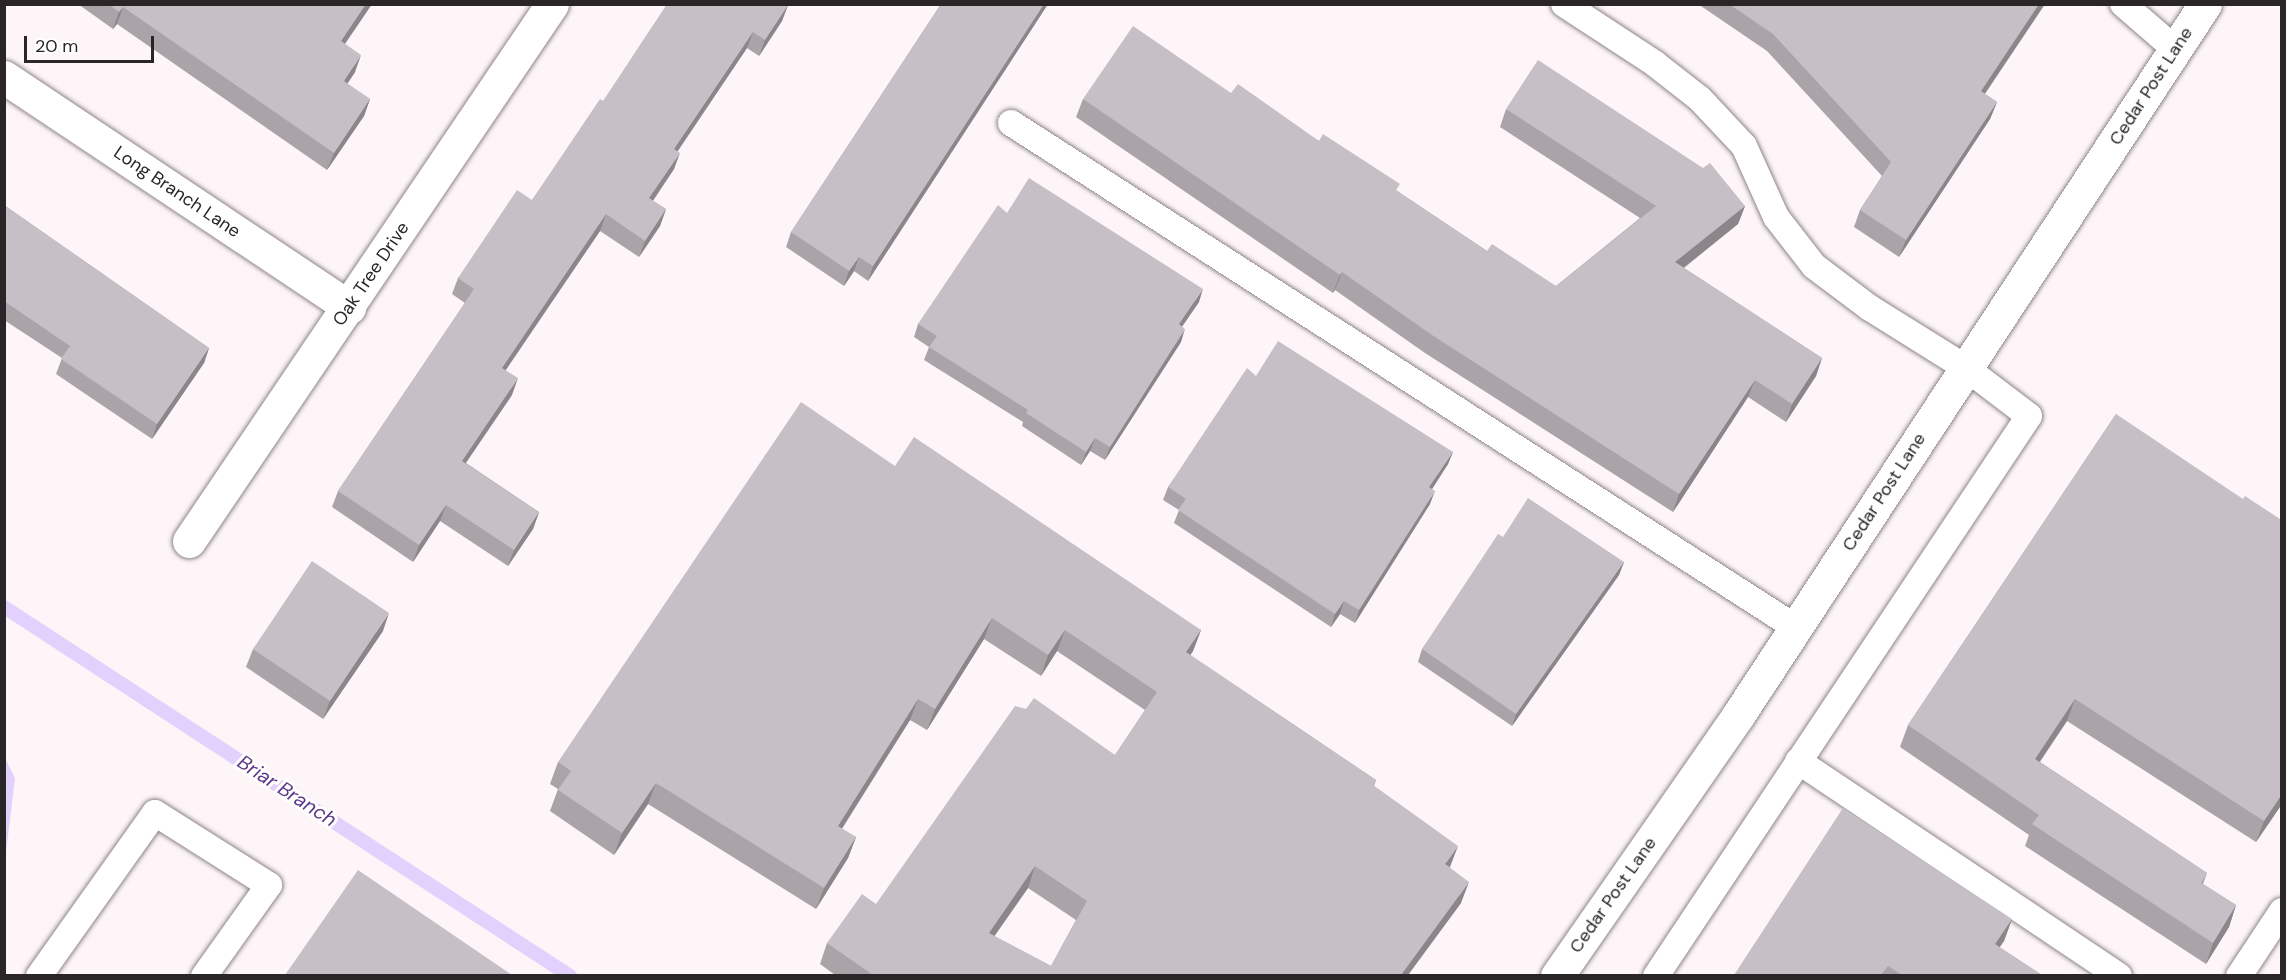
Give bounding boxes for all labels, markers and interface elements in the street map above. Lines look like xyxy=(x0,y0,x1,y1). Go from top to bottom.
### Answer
street label: Cedar Post Lane xyxy=(2105,23,2197,149)
scale bar xyxy=(27,24,158,62)
text: 20 m xyxy=(35,34,78,58)
street label: Long Branch Lane xyxy=(110,142,244,242)
street label: Oak Tree Drive xyxy=(328,218,414,330)
street label: Cedar Post Lane xyxy=(1838,429,1930,555)
water label: Briar Branch xyxy=(233,750,341,832)
street label: Cedar Post Lane xyxy=(1565,833,1661,957)

